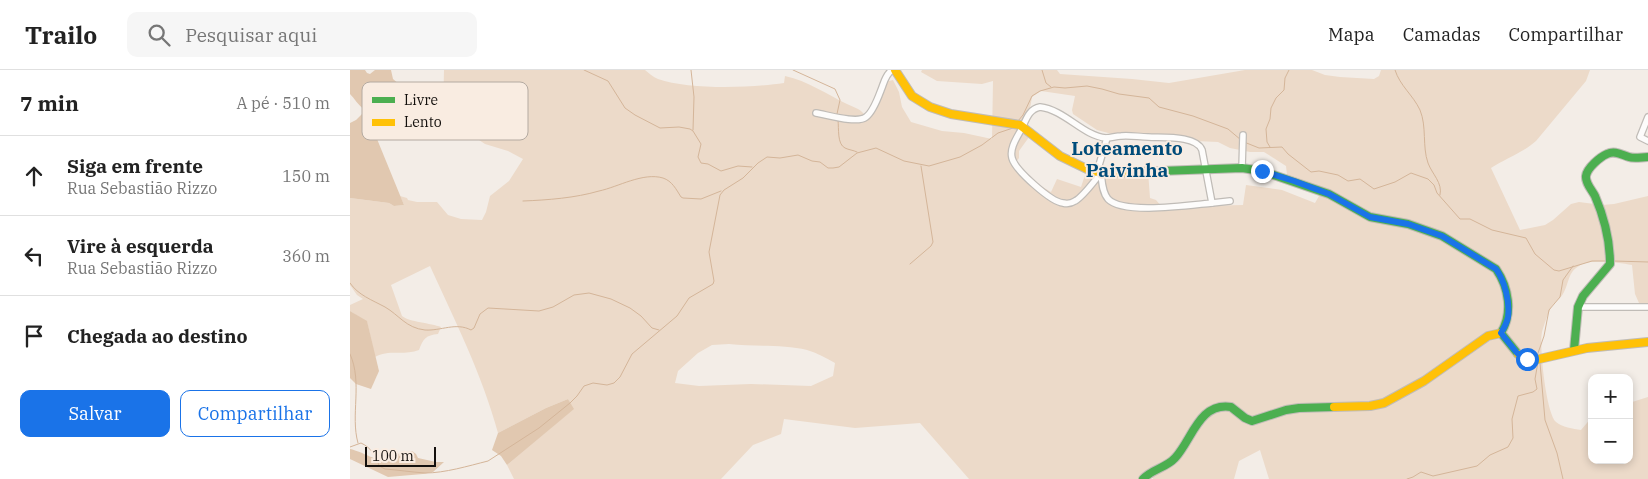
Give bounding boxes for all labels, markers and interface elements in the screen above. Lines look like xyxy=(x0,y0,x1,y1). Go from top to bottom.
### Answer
search box xyxy=(127,12,477,57)
text: Trailo xyxy=(25,19,97,51)
icon: search xyxy=(145,21,173,49)
text: Pesquisar aqui xyxy=(185,23,317,47)
text: Mapa xyxy=(1328,23,1375,46)
text: Camadas xyxy=(1403,23,1481,46)
text: Compartilhar xyxy=(1509,23,1623,46)
legend xyxy=(362,82,528,140)
text: 7 min xyxy=(20,89,79,117)
text: Livre xyxy=(404,91,438,109)
text: A pé · 510 m xyxy=(236,93,330,113)
text: Lento xyxy=(404,113,442,131)
district label: Loteamento Paivinha xyxy=(1071,136,1183,182)
text: Siga em frente xyxy=(67,154,203,178)
route end xyxy=(1251,160,1274,183)
icon: ahead xyxy=(20,162,48,190)
text: 150 m xyxy=(282,166,330,186)
text: Rua Sebastião Rizzo xyxy=(67,178,217,198)
text: Vire à esquerda xyxy=(67,234,214,258)
icon: left xyxy=(20,242,48,270)
text: 360 m xyxy=(282,246,330,266)
text: Rua Sebastião Rizzo xyxy=(67,258,217,278)
icon: arrive xyxy=(20,322,48,350)
text: Chegada ao destino xyxy=(67,324,248,348)
route start xyxy=(1516,348,1539,371)
map controls xyxy=(1588,374,1633,464)
button: + xyxy=(1588,374,1633,419)
button: Salvar xyxy=(20,390,170,437)
button: Compartilhar xyxy=(180,390,330,437)
button: − xyxy=(1588,419,1633,464)
scale bar xyxy=(365,444,436,467)
text: 100 m xyxy=(372,447,414,465)

